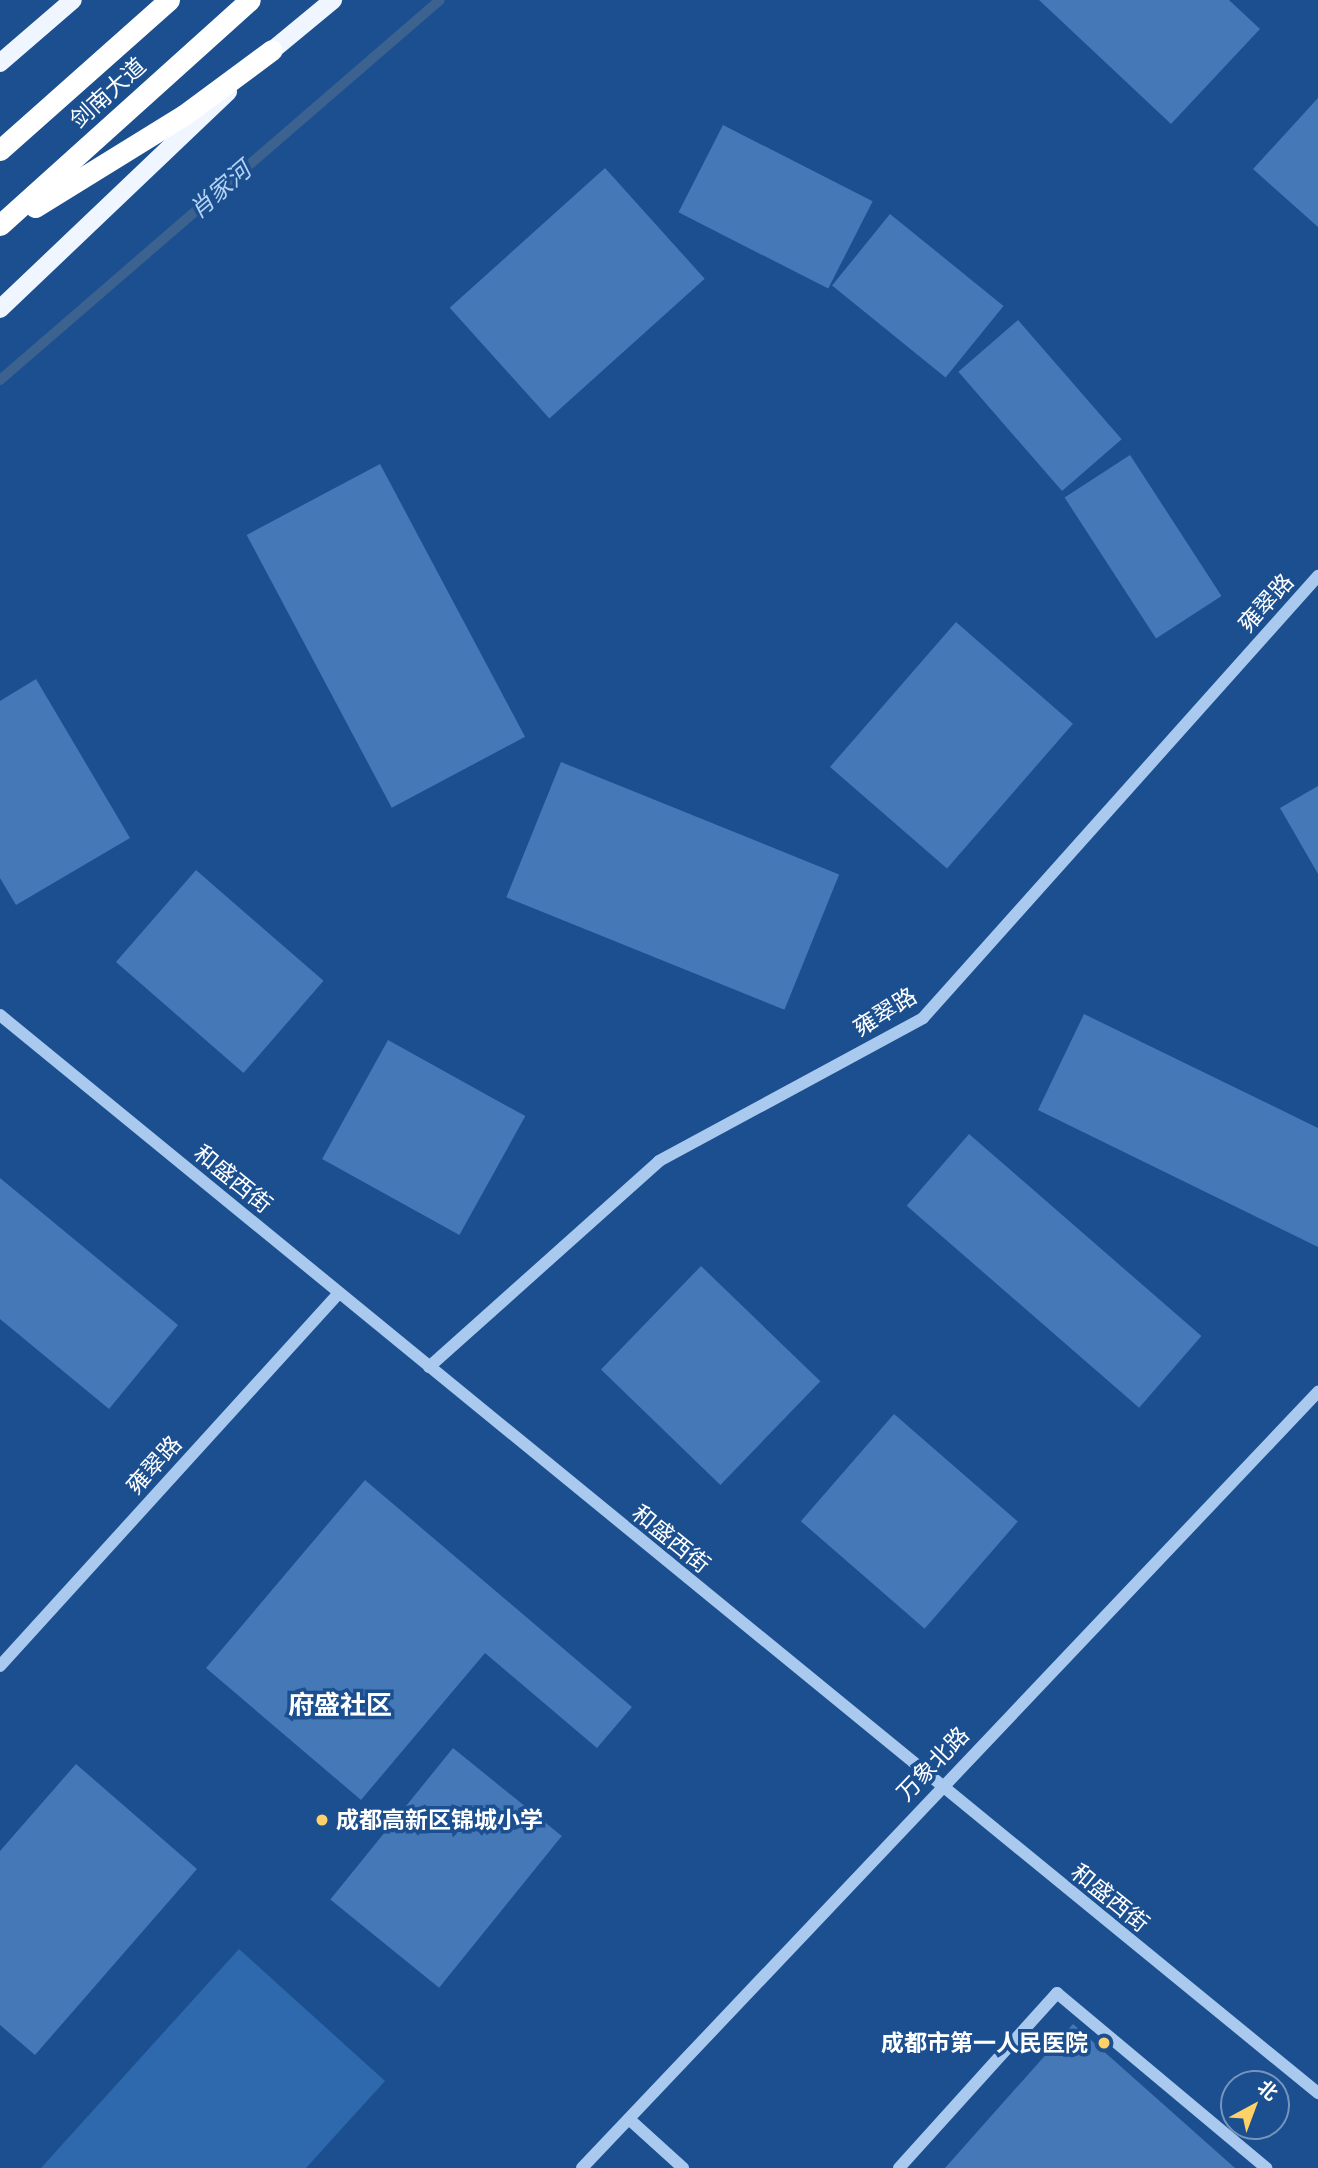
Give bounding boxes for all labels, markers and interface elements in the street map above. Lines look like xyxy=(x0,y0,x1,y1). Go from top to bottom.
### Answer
street label: 剑南大道 xyxy=(65,52,151,134)
water label: 肖家河 xyxy=(183,156,257,224)
street label: 雍翠路 xyxy=(1233,568,1299,638)
street label: 雍翠路 xyxy=(848,982,922,1042)
street label: 和盛西街 xyxy=(189,1139,277,1219)
street label: 雍翠路 xyxy=(121,1430,187,1500)
street label: 和盛西街 xyxy=(627,1499,715,1579)
district label: 府盛社区 xyxy=(288,1690,392,1722)
street label: 万象北路 xyxy=(891,1721,975,1807)
place label: 成都高新区锦城小学 xyxy=(336,1806,543,1834)
marker: 成都高新区锦城小学 xyxy=(314,1812,330,1828)
street label: 和盛西街 xyxy=(1066,1858,1154,1938)
place label: 成都市第一人民医院 xyxy=(881,2029,1088,2057)
marker: 成都市第一人民医院 xyxy=(1094,2033,1114,2053)
north arrow xyxy=(1220,2070,1290,2140)
text: 北 xyxy=(1252,2074,1284,2107)

